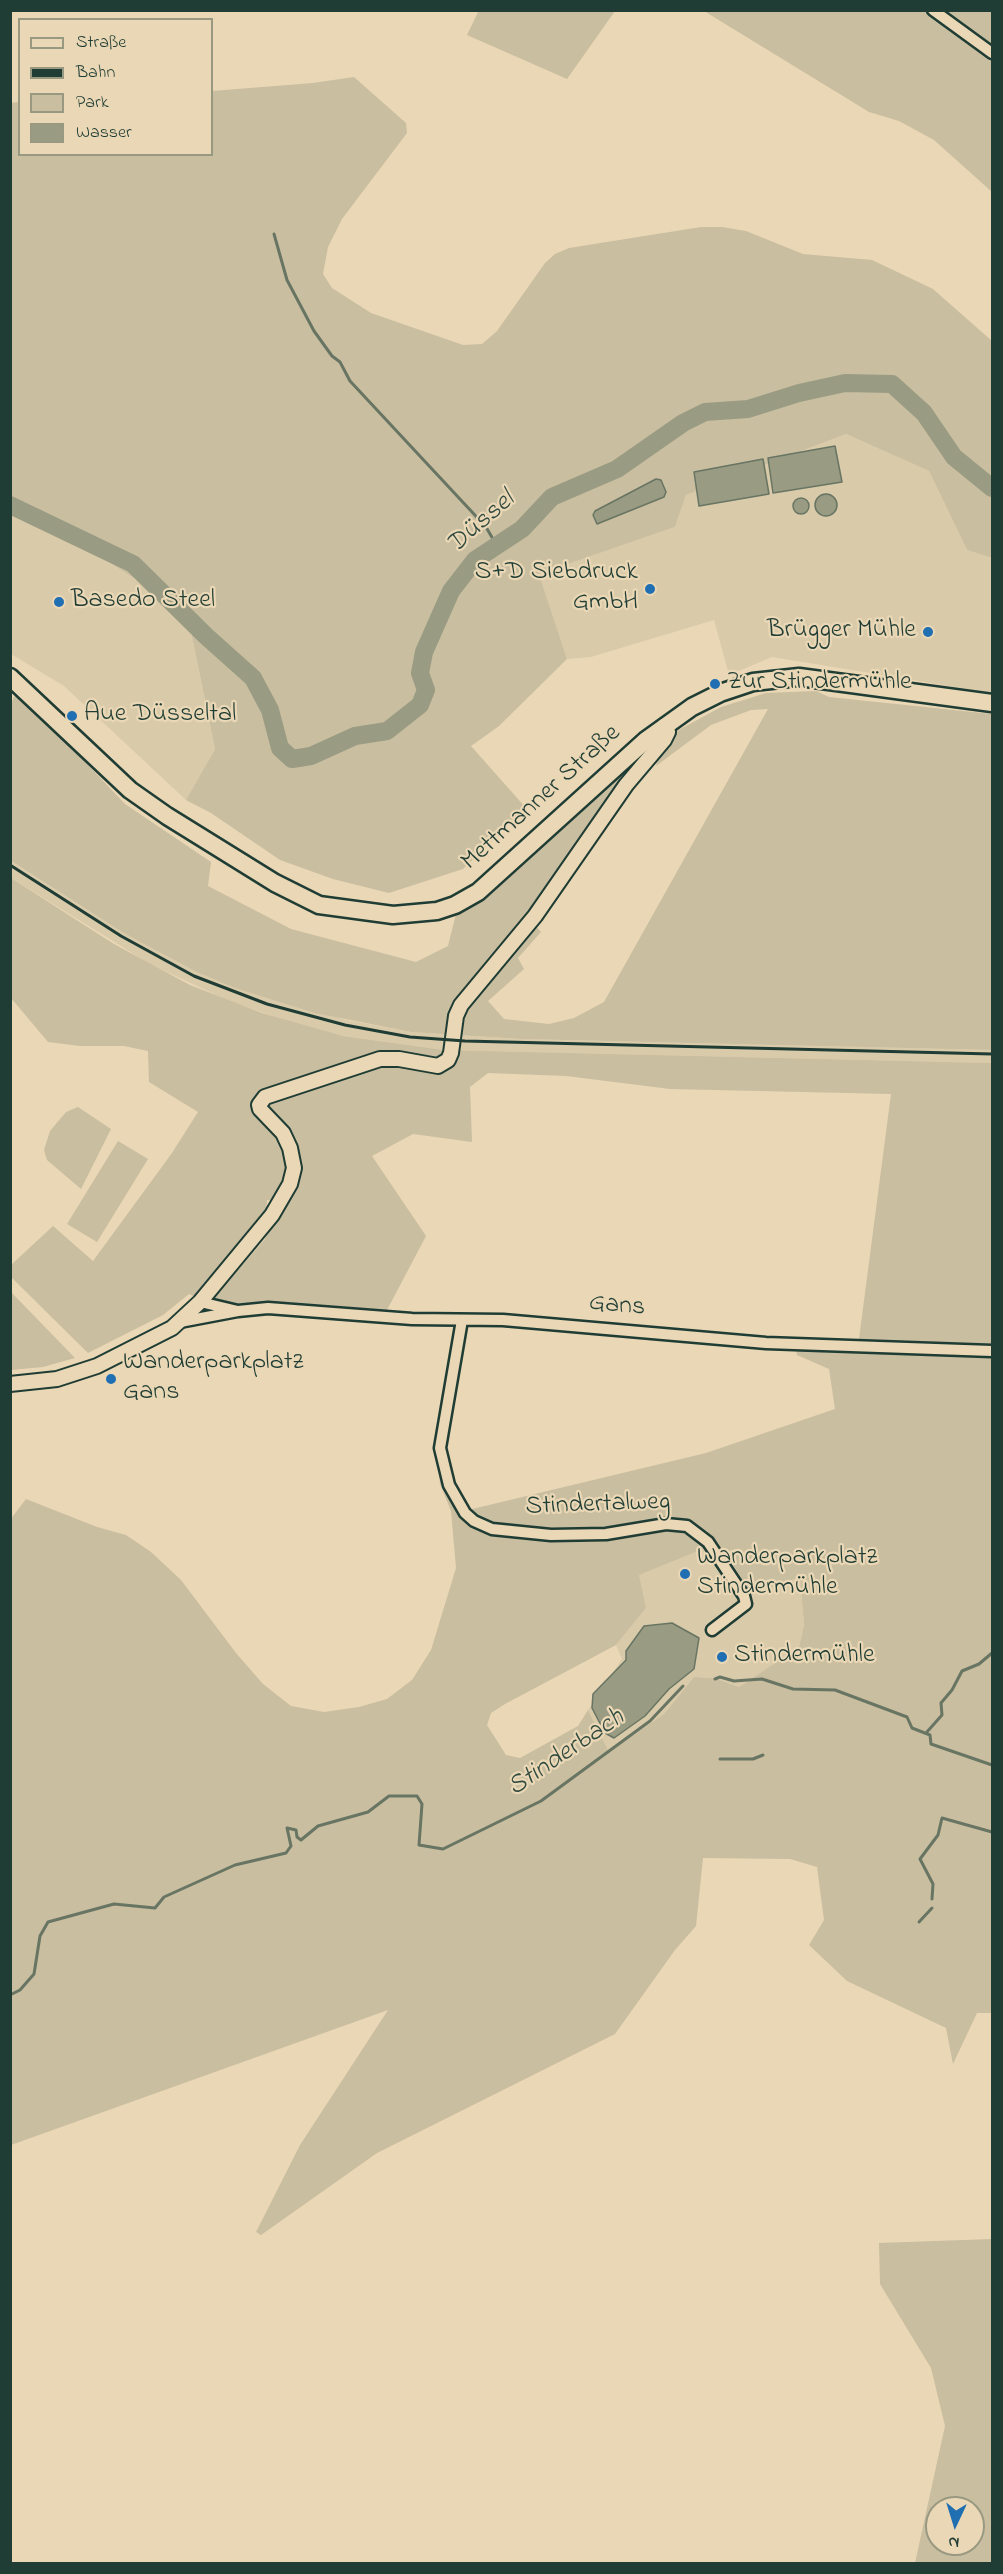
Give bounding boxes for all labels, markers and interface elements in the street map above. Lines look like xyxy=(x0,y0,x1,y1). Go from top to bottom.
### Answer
legend xyxy=(18,18,213,156)
text: Straße xyxy=(76,30,126,56)
text: Bahn xyxy=(76,60,115,86)
text: Park xyxy=(76,90,109,116)
text: Wasser xyxy=(76,120,132,146)
water label: Düssel xyxy=(441,486,523,562)
place label: S+D Siebdruck GmbH xyxy=(475,558,638,620)
marker: S+D Siebdruck GmbH xyxy=(643,582,657,596)
place label: Basedo Steel xyxy=(71,586,215,618)
marker: Basedo Steel xyxy=(52,595,66,609)
place label: Brügger Mühle xyxy=(767,616,916,648)
marker: Brügger Mühle xyxy=(921,625,935,639)
place label: Zur Stindermühle xyxy=(727,668,912,700)
marker: Zur Stindermühle xyxy=(708,677,722,691)
place label: Aue Düsseltal xyxy=(84,700,236,732)
marker: Aue Düsseltal xyxy=(65,709,79,723)
street label: Mettmanner Straße xyxy=(456,719,628,879)
street label: Gans xyxy=(588,1289,646,1325)
place label: Wanderparkplatz Gans xyxy=(123,1348,303,1410)
marker: Wanderparkplatz Gans xyxy=(104,1372,118,1386)
street label: Stindertalweg xyxy=(525,1488,671,1524)
place label: Wanderparkplatz Stindermühle xyxy=(697,1543,877,1604)
marker: Wanderparkplatz Stindermühle xyxy=(678,1567,692,1581)
place label: Stindermühle xyxy=(734,1641,875,1673)
marker: Stindermühle xyxy=(715,1650,729,1664)
water label: Stinderbach xyxy=(502,1703,632,1805)
north arrow xyxy=(925,2496,985,2556)
text: N xyxy=(948,2530,960,2554)

